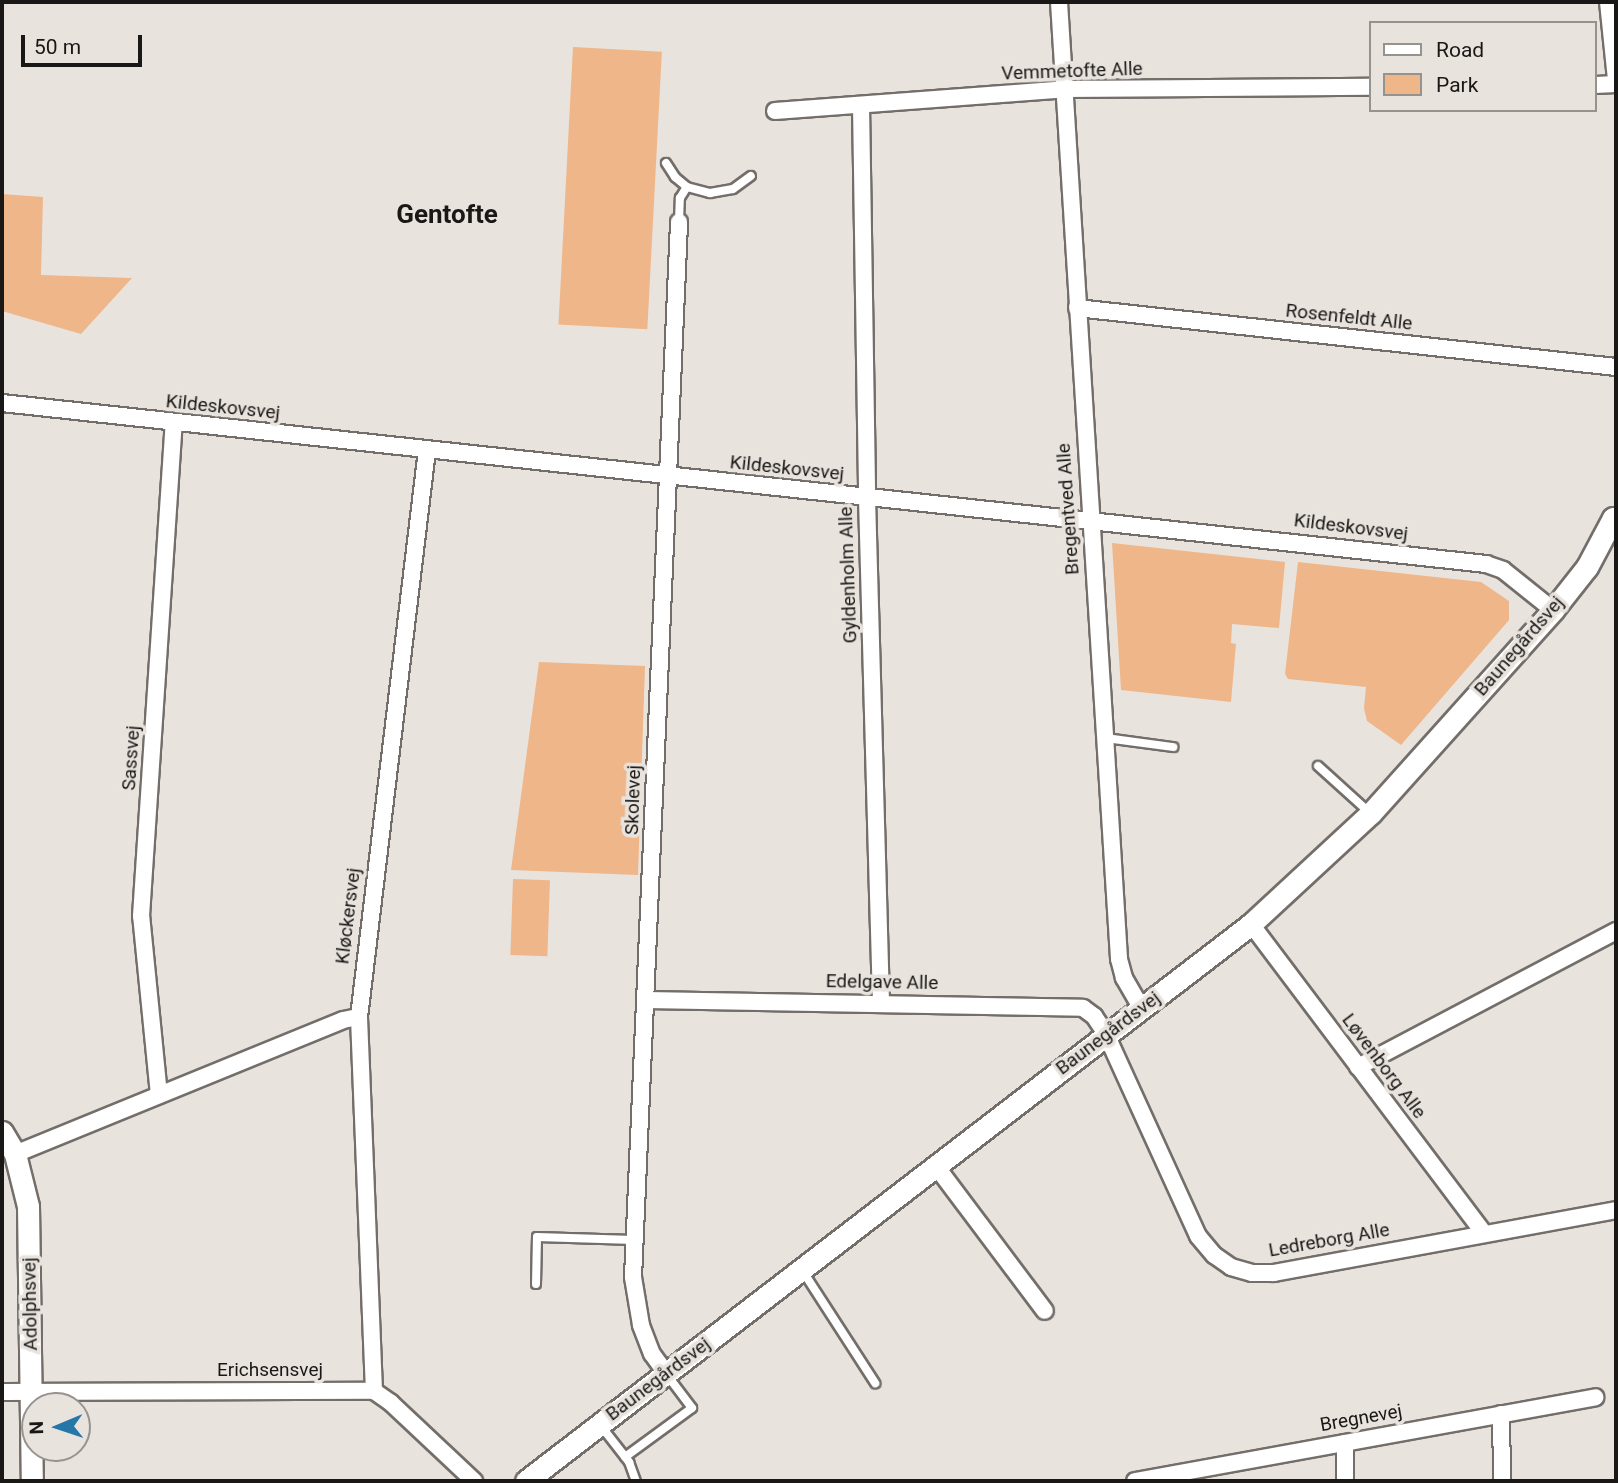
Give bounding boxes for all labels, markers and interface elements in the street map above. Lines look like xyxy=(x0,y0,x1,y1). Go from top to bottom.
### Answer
scale bar xyxy=(24,21,145,65)
legend xyxy=(1370,21,1597,112)
text: 50 m xyxy=(34,35,81,59)
text: Road xyxy=(1436,38,1484,62)
street label: Vemmetofte Alle xyxy=(1001,57,1143,85)
text: Park xyxy=(1436,73,1478,97)
district label: Gentofte xyxy=(396,199,498,231)
street label: Rosenfeldt Alle xyxy=(1284,299,1414,335)
street label: Kildeskovsvej xyxy=(165,390,281,424)
street label: Bregentved Alle xyxy=(1052,442,1084,576)
street label: Kildeskovsvej xyxy=(729,451,845,485)
street label: Gyldenholm Alle xyxy=(834,506,862,644)
street label: Kildeskovsvej xyxy=(1293,509,1409,545)
street label: Baunegårdsvej xyxy=(1469,591,1569,701)
street label: Sassvej xyxy=(117,725,145,791)
street label: Skolevej xyxy=(620,765,646,835)
street label: Kløckersvej xyxy=(331,867,365,965)
street label: Edelgave Alle xyxy=(826,970,938,994)
street label: Baunegårdsvej xyxy=(1051,986,1165,1080)
street label: Løvenborg Alle xyxy=(1337,1009,1431,1123)
street label: Ledreborg Alle xyxy=(1267,1218,1391,1262)
street label: Adolphsvej xyxy=(18,1257,42,1351)
street label: Baunegårdsvej xyxy=(601,1332,715,1426)
street label: Erichsensvej xyxy=(217,1359,323,1381)
north arrow xyxy=(21,1392,91,1462)
street label: Bregnevej xyxy=(1318,1400,1404,1436)
text: N xyxy=(25,1421,48,1435)

